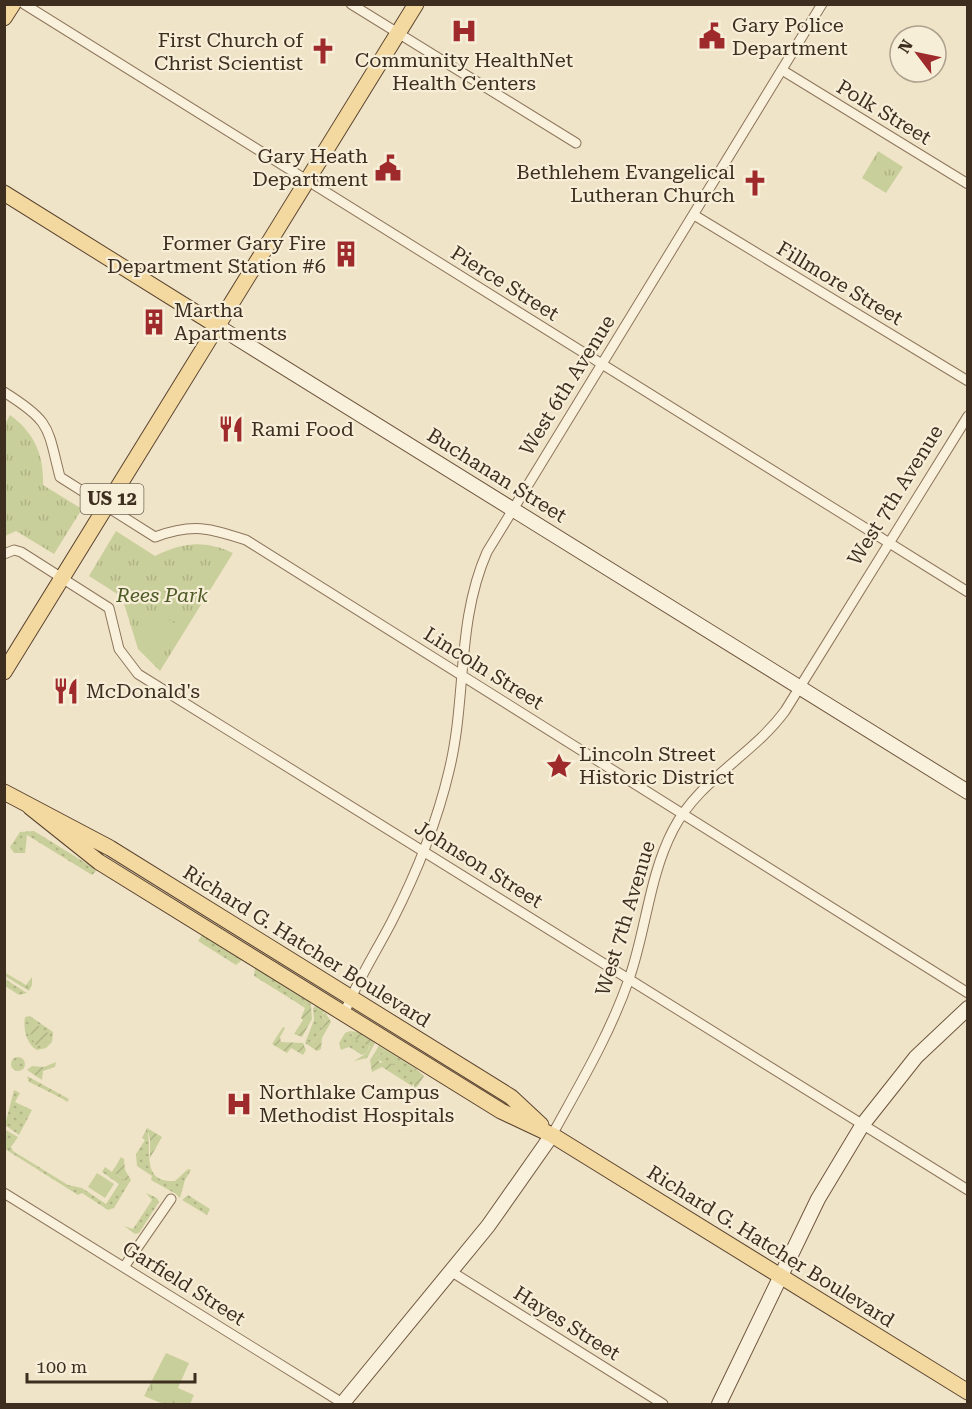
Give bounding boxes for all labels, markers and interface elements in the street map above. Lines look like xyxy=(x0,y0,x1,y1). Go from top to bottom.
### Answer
place label: Gary Police Department xyxy=(732,13,848,60)
hospital icon: Community HealthNet Health Centers xyxy=(449,16,479,46)
public building icon: Gary Police Department xyxy=(697,21,727,51)
north arrow xyxy=(888,24,948,84)
place label: First Church of Christ Scientist xyxy=(154,28,304,75)
church icon: First Church of Christ Scientist xyxy=(308,36,338,66)
text: N xyxy=(894,36,917,57)
place label: Community HealthNet Health Centers xyxy=(355,48,574,95)
street label: Polk Street xyxy=(832,74,936,150)
place label: Gary Heath Department xyxy=(252,144,369,191)
public building icon: Gary Heath Department xyxy=(373,153,403,183)
place label: Bethlehem Evangelical Lutheran Church xyxy=(516,160,735,207)
church icon: Bethlehem Evangelical Lutheran Church xyxy=(740,168,770,198)
place label: Former Gary Fire Department Station #6 xyxy=(107,231,326,278)
street label: Fillmore Street xyxy=(773,236,908,330)
building icon: Former Gary Fire Department Station #6 xyxy=(331,239,361,269)
street label: Pierce Street xyxy=(447,240,564,326)
place label: Martha Apartments xyxy=(174,298,287,345)
building icon: Martha Apartments xyxy=(139,307,169,337)
street label: West 6th Avenue xyxy=(514,310,620,460)
restaurant icon: Rami Food xyxy=(216,414,246,444)
place label: Rami Food xyxy=(251,417,354,441)
street label: West 7th Avenue xyxy=(842,420,948,570)
street label: Buchanan Street xyxy=(423,423,572,528)
road number: US 12 xyxy=(80,484,144,514)
park label: Rees Park xyxy=(115,583,208,607)
street label: Lincoln Street xyxy=(420,622,549,715)
restaurant icon: McDonald's xyxy=(51,676,81,706)
place label: McDonald's xyxy=(86,679,200,703)
place label: Lincoln Street Historic District xyxy=(579,742,735,789)
place icon: Lincoln Street Historic District xyxy=(544,751,574,781)
street label: Johnson Street xyxy=(411,815,548,913)
street label: West 7th Avenue xyxy=(590,838,660,998)
street label: Richard G. Hatcher Boulevard xyxy=(179,860,435,1032)
place label: Northlake Campus Methodist Hospitals xyxy=(259,1080,454,1127)
hospital icon: Northlake Campus Methodist Hospitals xyxy=(224,1089,254,1119)
street label: Richard G. Hatcher Boulevard xyxy=(643,1160,899,1332)
street label: Garfield Street xyxy=(118,1236,250,1331)
street label: Hayes Street xyxy=(509,1281,625,1366)
scale bar xyxy=(27,1346,195,1384)
text: 100 m xyxy=(36,1356,87,1377)

